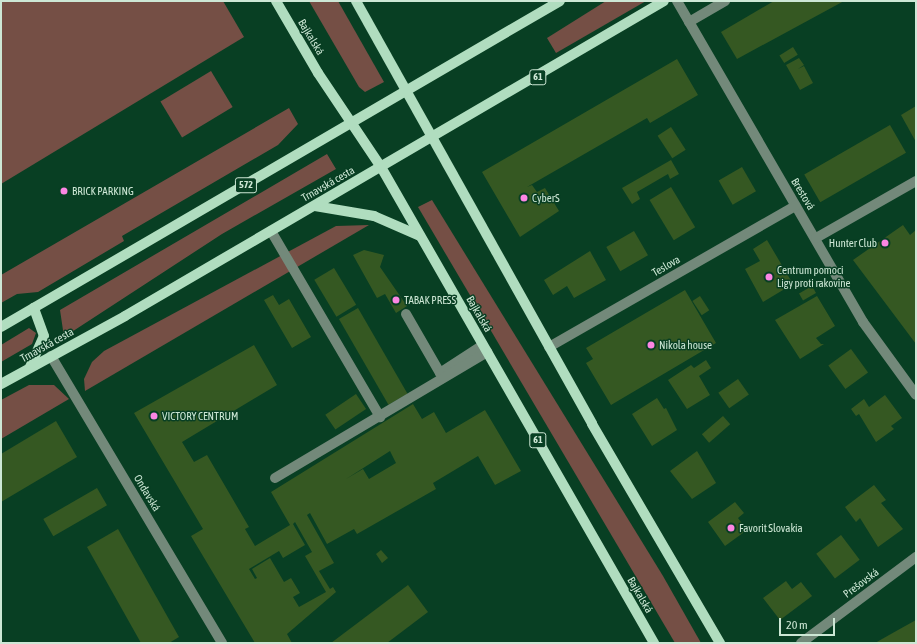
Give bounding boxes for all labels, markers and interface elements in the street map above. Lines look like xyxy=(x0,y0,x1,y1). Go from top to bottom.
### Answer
street label: Bajkalská xyxy=(295,17,327,57)
road number: 61 xyxy=(529,69,547,85)
street label: Trnavská cesta xyxy=(299,164,357,204)
street label: Brestová xyxy=(788,176,818,212)
road number: 572 xyxy=(234,177,258,193)
place label: BRICK PARKING xyxy=(72,184,134,198)
marker: BRICK PARKING xyxy=(59,186,69,196)
place label: CyberS xyxy=(532,191,560,205)
marker: CyberS xyxy=(519,193,529,203)
place label: Hunter Club xyxy=(829,236,877,250)
marker: Hunter Club xyxy=(880,238,890,248)
street label: Teslova xyxy=(650,253,682,279)
place label: Centrum pomoci Ligy proti rakovine xyxy=(777,264,851,290)
marker: Centrum pomoci Ligy proti rakovine xyxy=(764,272,774,282)
place label: TABAK PRESS xyxy=(404,293,456,307)
street label: Bajkalská xyxy=(463,294,495,334)
marker: TABAK PRESS xyxy=(391,295,401,305)
street label: Trnavská cesta xyxy=(18,325,76,365)
place label: Nikola house xyxy=(659,338,712,352)
marker: Nikola house xyxy=(646,340,656,350)
place label: VICTORY CENTRUM xyxy=(162,409,238,423)
marker: VICTORY CENTRUM xyxy=(149,411,159,421)
road number: 61 xyxy=(529,432,547,448)
street label: Ondavská xyxy=(131,472,163,514)
place label: Favorit Slovakia xyxy=(739,521,803,535)
marker: Favorit Slovakia xyxy=(726,523,736,533)
street label: Prešovská xyxy=(841,565,881,601)
street label: Bajkalská xyxy=(624,575,656,615)
scale bar xyxy=(781,610,837,636)
text: 20 m xyxy=(786,618,808,632)

